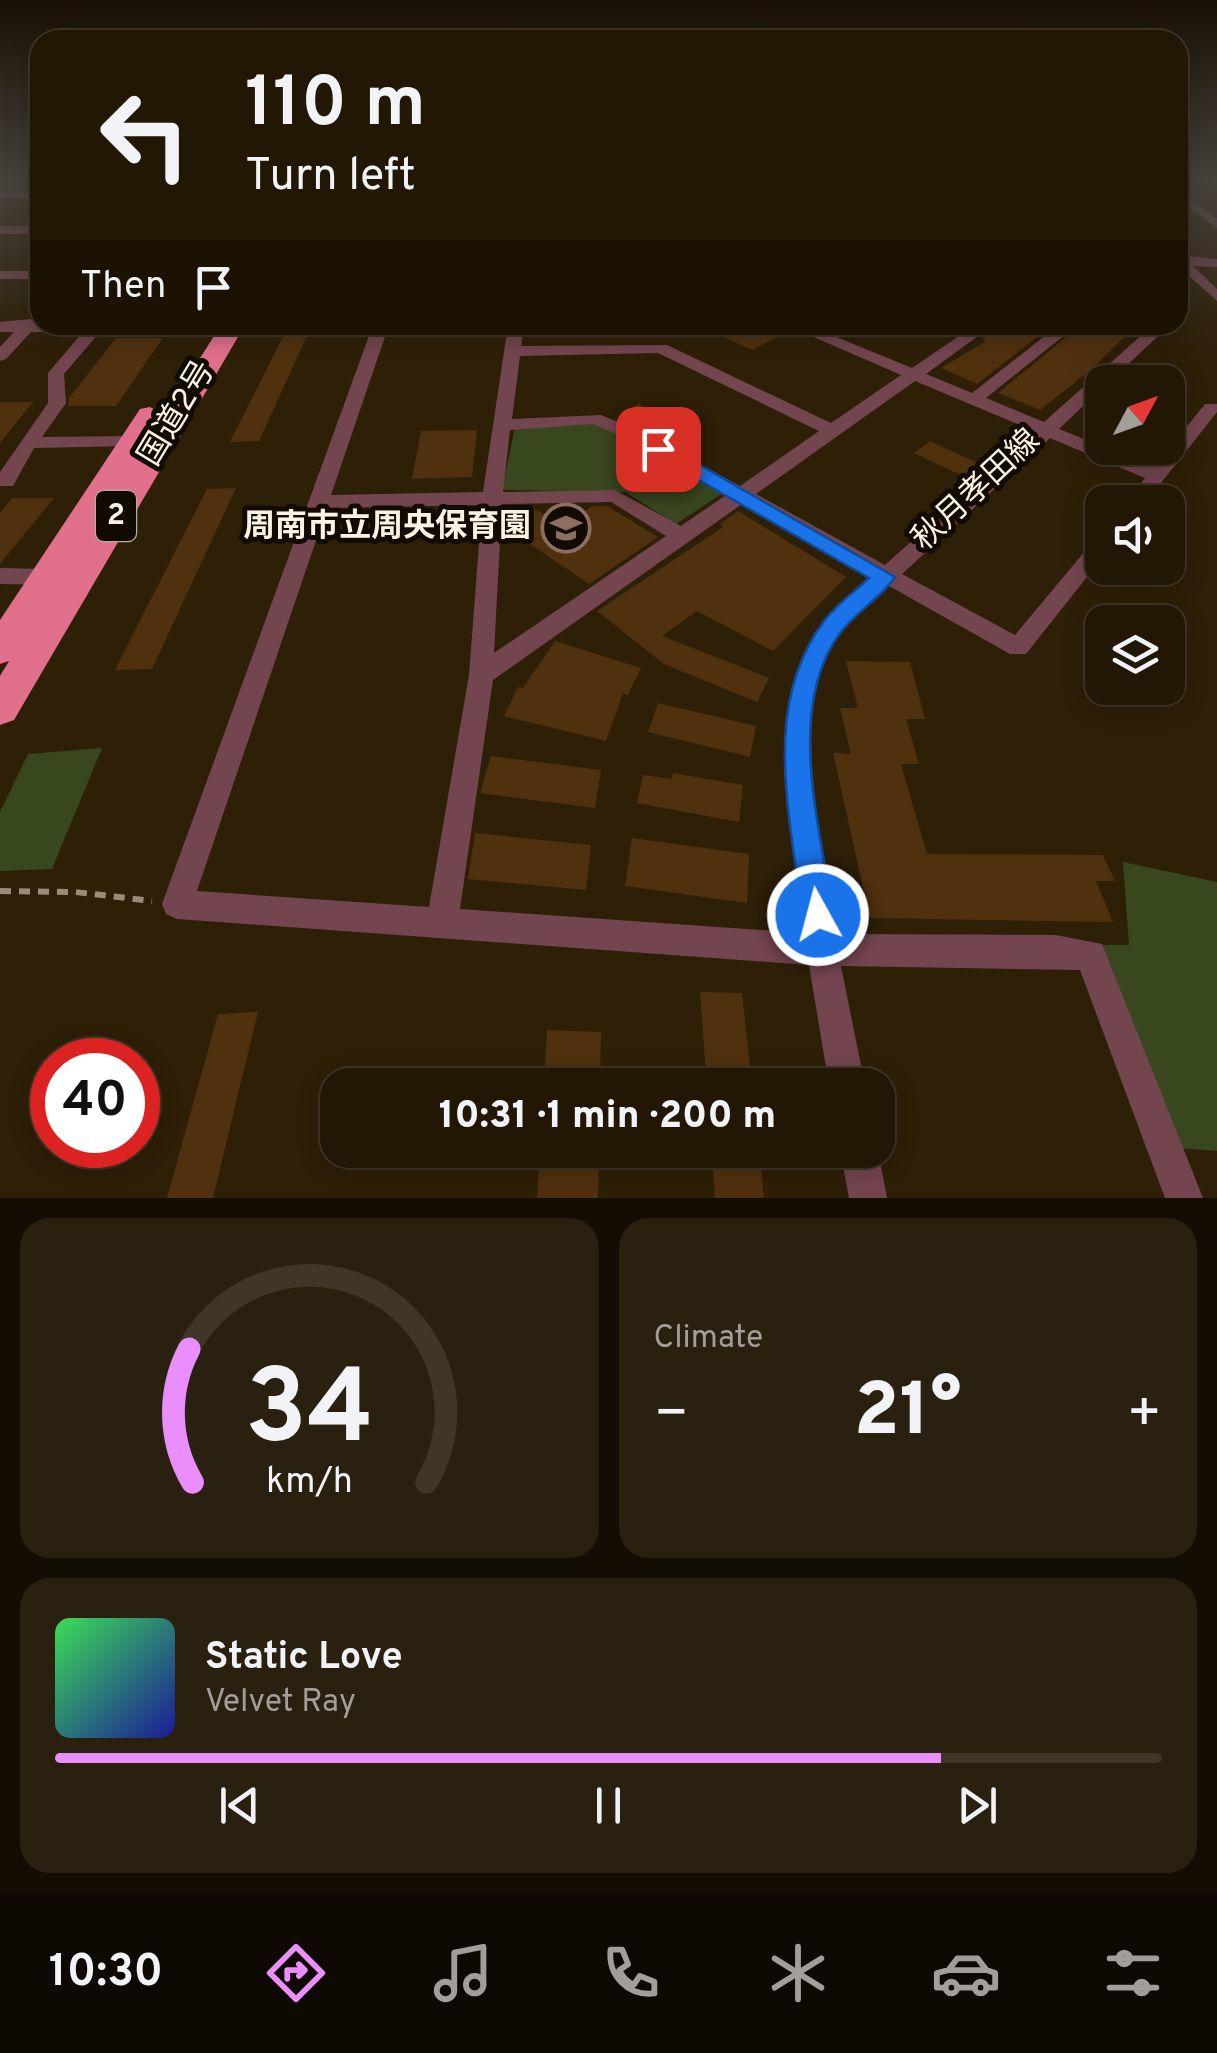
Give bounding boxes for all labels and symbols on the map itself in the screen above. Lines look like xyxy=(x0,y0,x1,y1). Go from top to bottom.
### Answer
street label: 国道2号 xyxy=(131,354,225,474)
north arrow xyxy=(1085,365,1185,465)
pin xyxy=(616,407,701,492)
street label: 秋月孝田線 xyxy=(905,422,1049,560)
road number: 2 xyxy=(96,491,136,541)
school or university icon: 周南市立周央保育園 xyxy=(540,502,592,554)
place label: 周南市立周央保育園 xyxy=(243,508,531,548)
position arrow xyxy=(766,863,870,967)
speed limit sign: 40 xyxy=(30,1038,160,1168)

